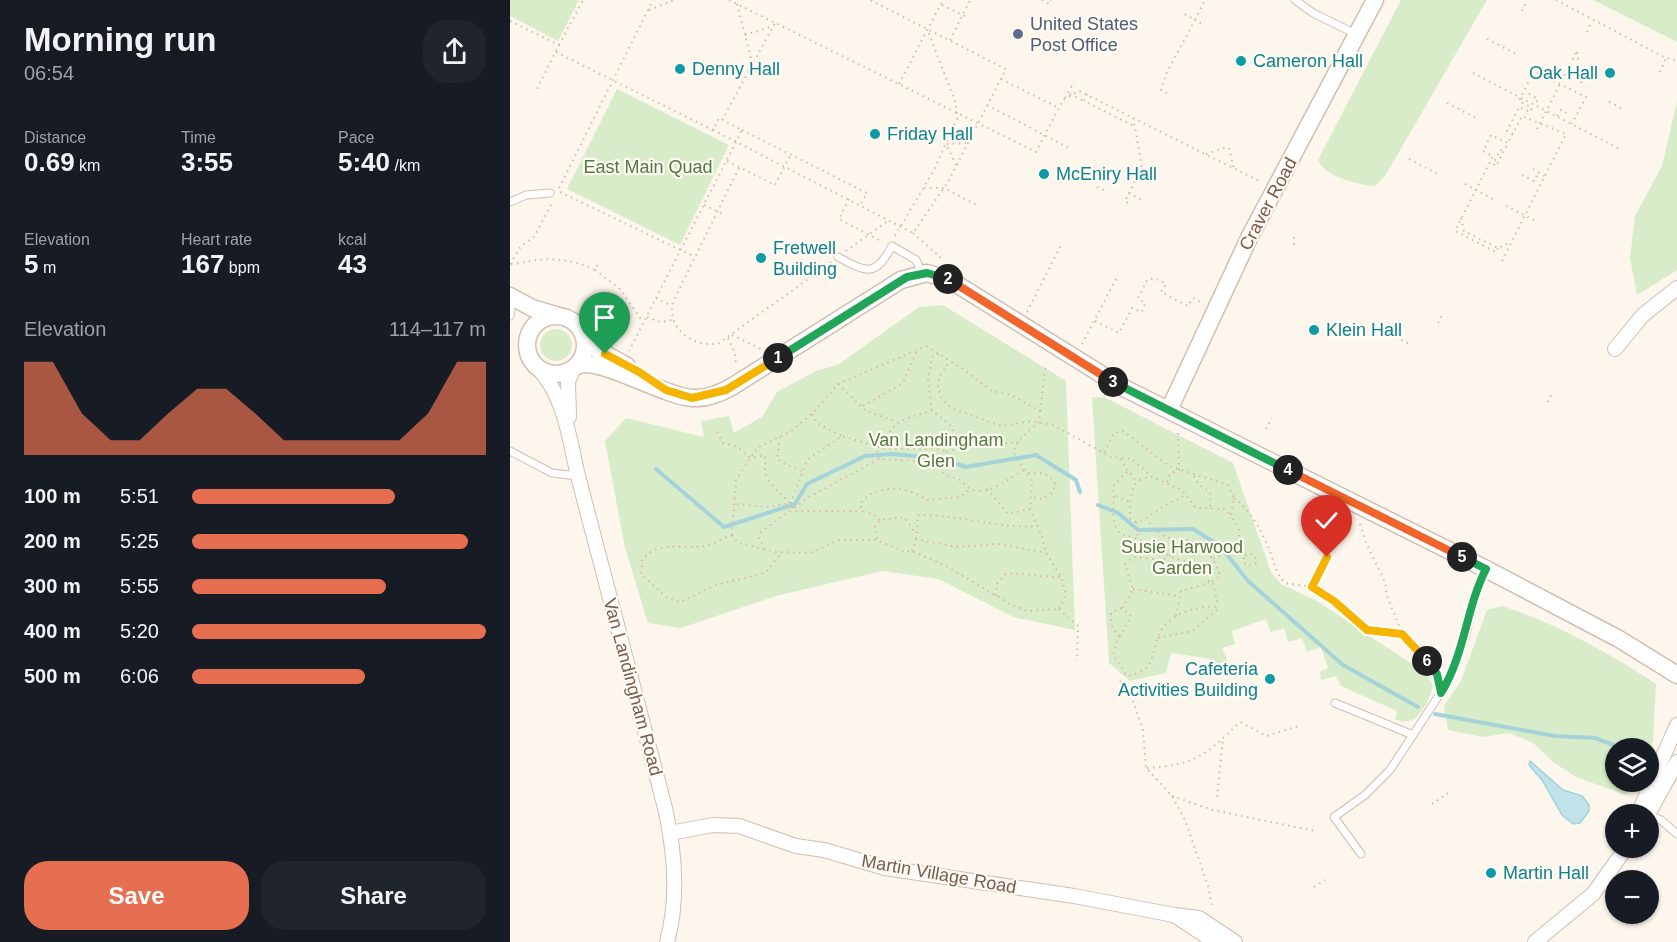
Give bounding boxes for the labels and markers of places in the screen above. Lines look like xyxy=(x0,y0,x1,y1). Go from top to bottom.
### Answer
place label: United States Post Office xyxy=(1030,14,1138,55)
marker: United States Post Office xyxy=(1011,27,1025,41)
place label: Cameron Hall xyxy=(1253,51,1363,71)
marker: Cameron Hall xyxy=(1234,54,1248,68)
place label: Denny Hall xyxy=(692,59,780,79)
marker: Denny Hall xyxy=(673,62,687,76)
place label: Oak Hall xyxy=(1529,63,1598,83)
marker: Oak Hall xyxy=(1603,66,1617,80)
place label: Friday Hall xyxy=(887,124,973,144)
marker: Friday Hall xyxy=(868,127,882,141)
place label: McEniry Hall xyxy=(1056,164,1157,184)
marker: McEniry Hall xyxy=(1037,167,1051,181)
place label: Fretwell Building xyxy=(773,238,837,279)
marker: Fretwell Building xyxy=(754,251,768,265)
pin: 2 xyxy=(933,264,963,294)
pin xyxy=(579,292,630,354)
place label: Klein Hall xyxy=(1326,320,1402,340)
marker: Klein Hall xyxy=(1307,323,1321,337)
pin: 1 xyxy=(763,343,793,373)
pin: 3 xyxy=(1098,367,1128,397)
pin: 4 xyxy=(1273,455,1303,485)
pin xyxy=(1301,495,1352,557)
pin: 5 xyxy=(1447,542,1477,572)
pin: 6 xyxy=(1412,646,1442,676)
place label: Cafeteria Activities Building xyxy=(1118,659,1259,700)
marker: Cafeteria Activities Building xyxy=(1263,672,1277,686)
place label: Martin Hall xyxy=(1503,863,1589,883)
marker: Martin Hall xyxy=(1484,866,1498,880)

